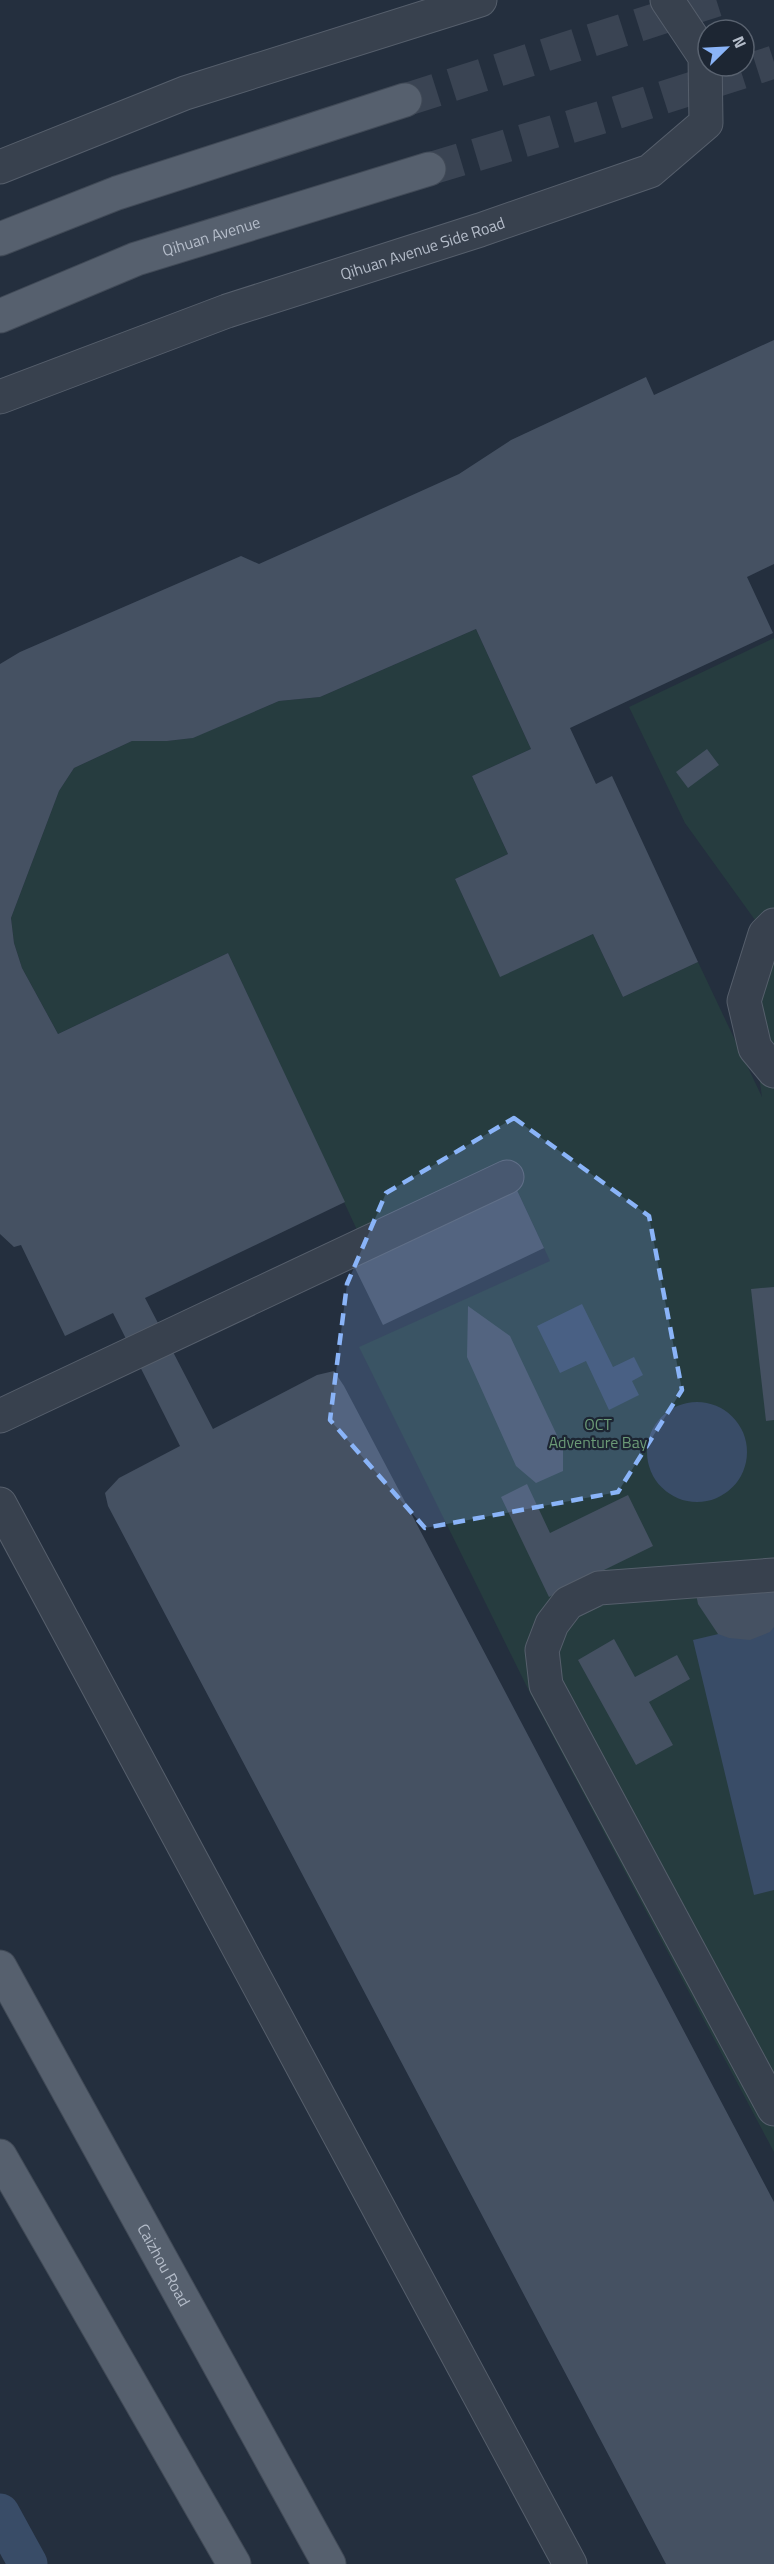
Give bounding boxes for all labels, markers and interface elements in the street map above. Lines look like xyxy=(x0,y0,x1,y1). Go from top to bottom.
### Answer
north arrow xyxy=(696,18,756,78)
text: N xyxy=(726,32,753,52)
street label: Qihuan Avenue xyxy=(159,210,263,262)
street label: Qihuan Avenue Side Road xyxy=(337,210,508,286)
park label: OCT Adventure Bay xyxy=(549,1412,648,1454)
street label: Caizhou Road xyxy=(132,2219,197,2311)

